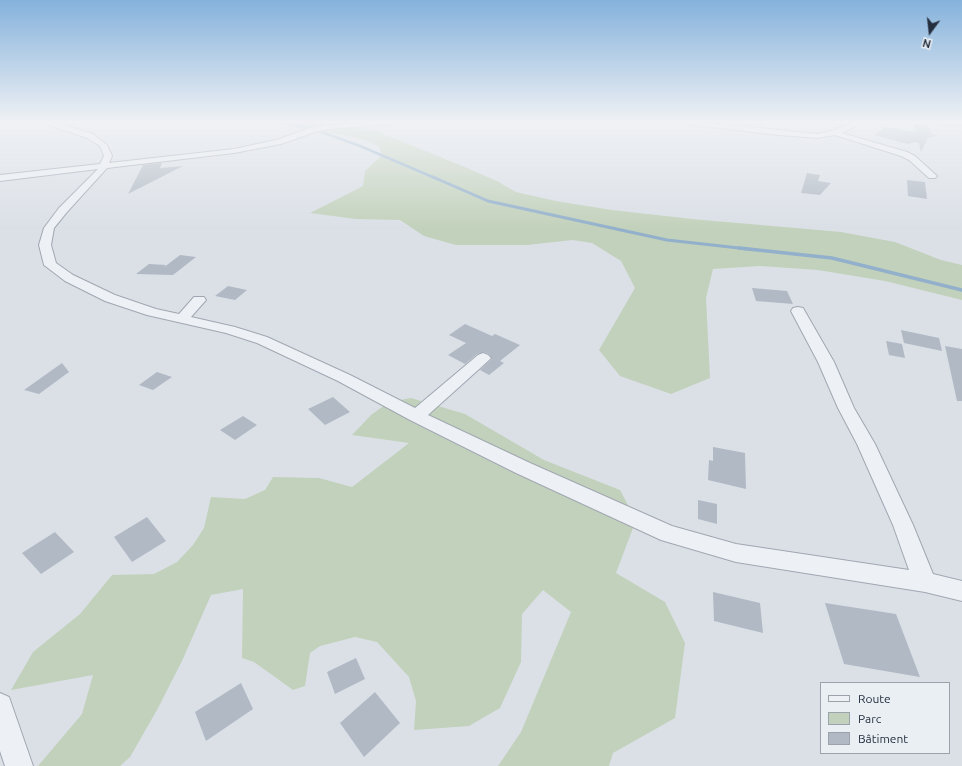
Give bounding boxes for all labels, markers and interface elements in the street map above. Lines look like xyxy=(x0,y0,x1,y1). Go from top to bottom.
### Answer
north arrow xyxy=(910,12,950,52)
text: N xyxy=(921,37,932,50)
legend xyxy=(820,682,950,754)
text: Route xyxy=(858,692,891,705)
text: Parc xyxy=(858,712,881,725)
text: Bâtiment xyxy=(858,732,908,745)

